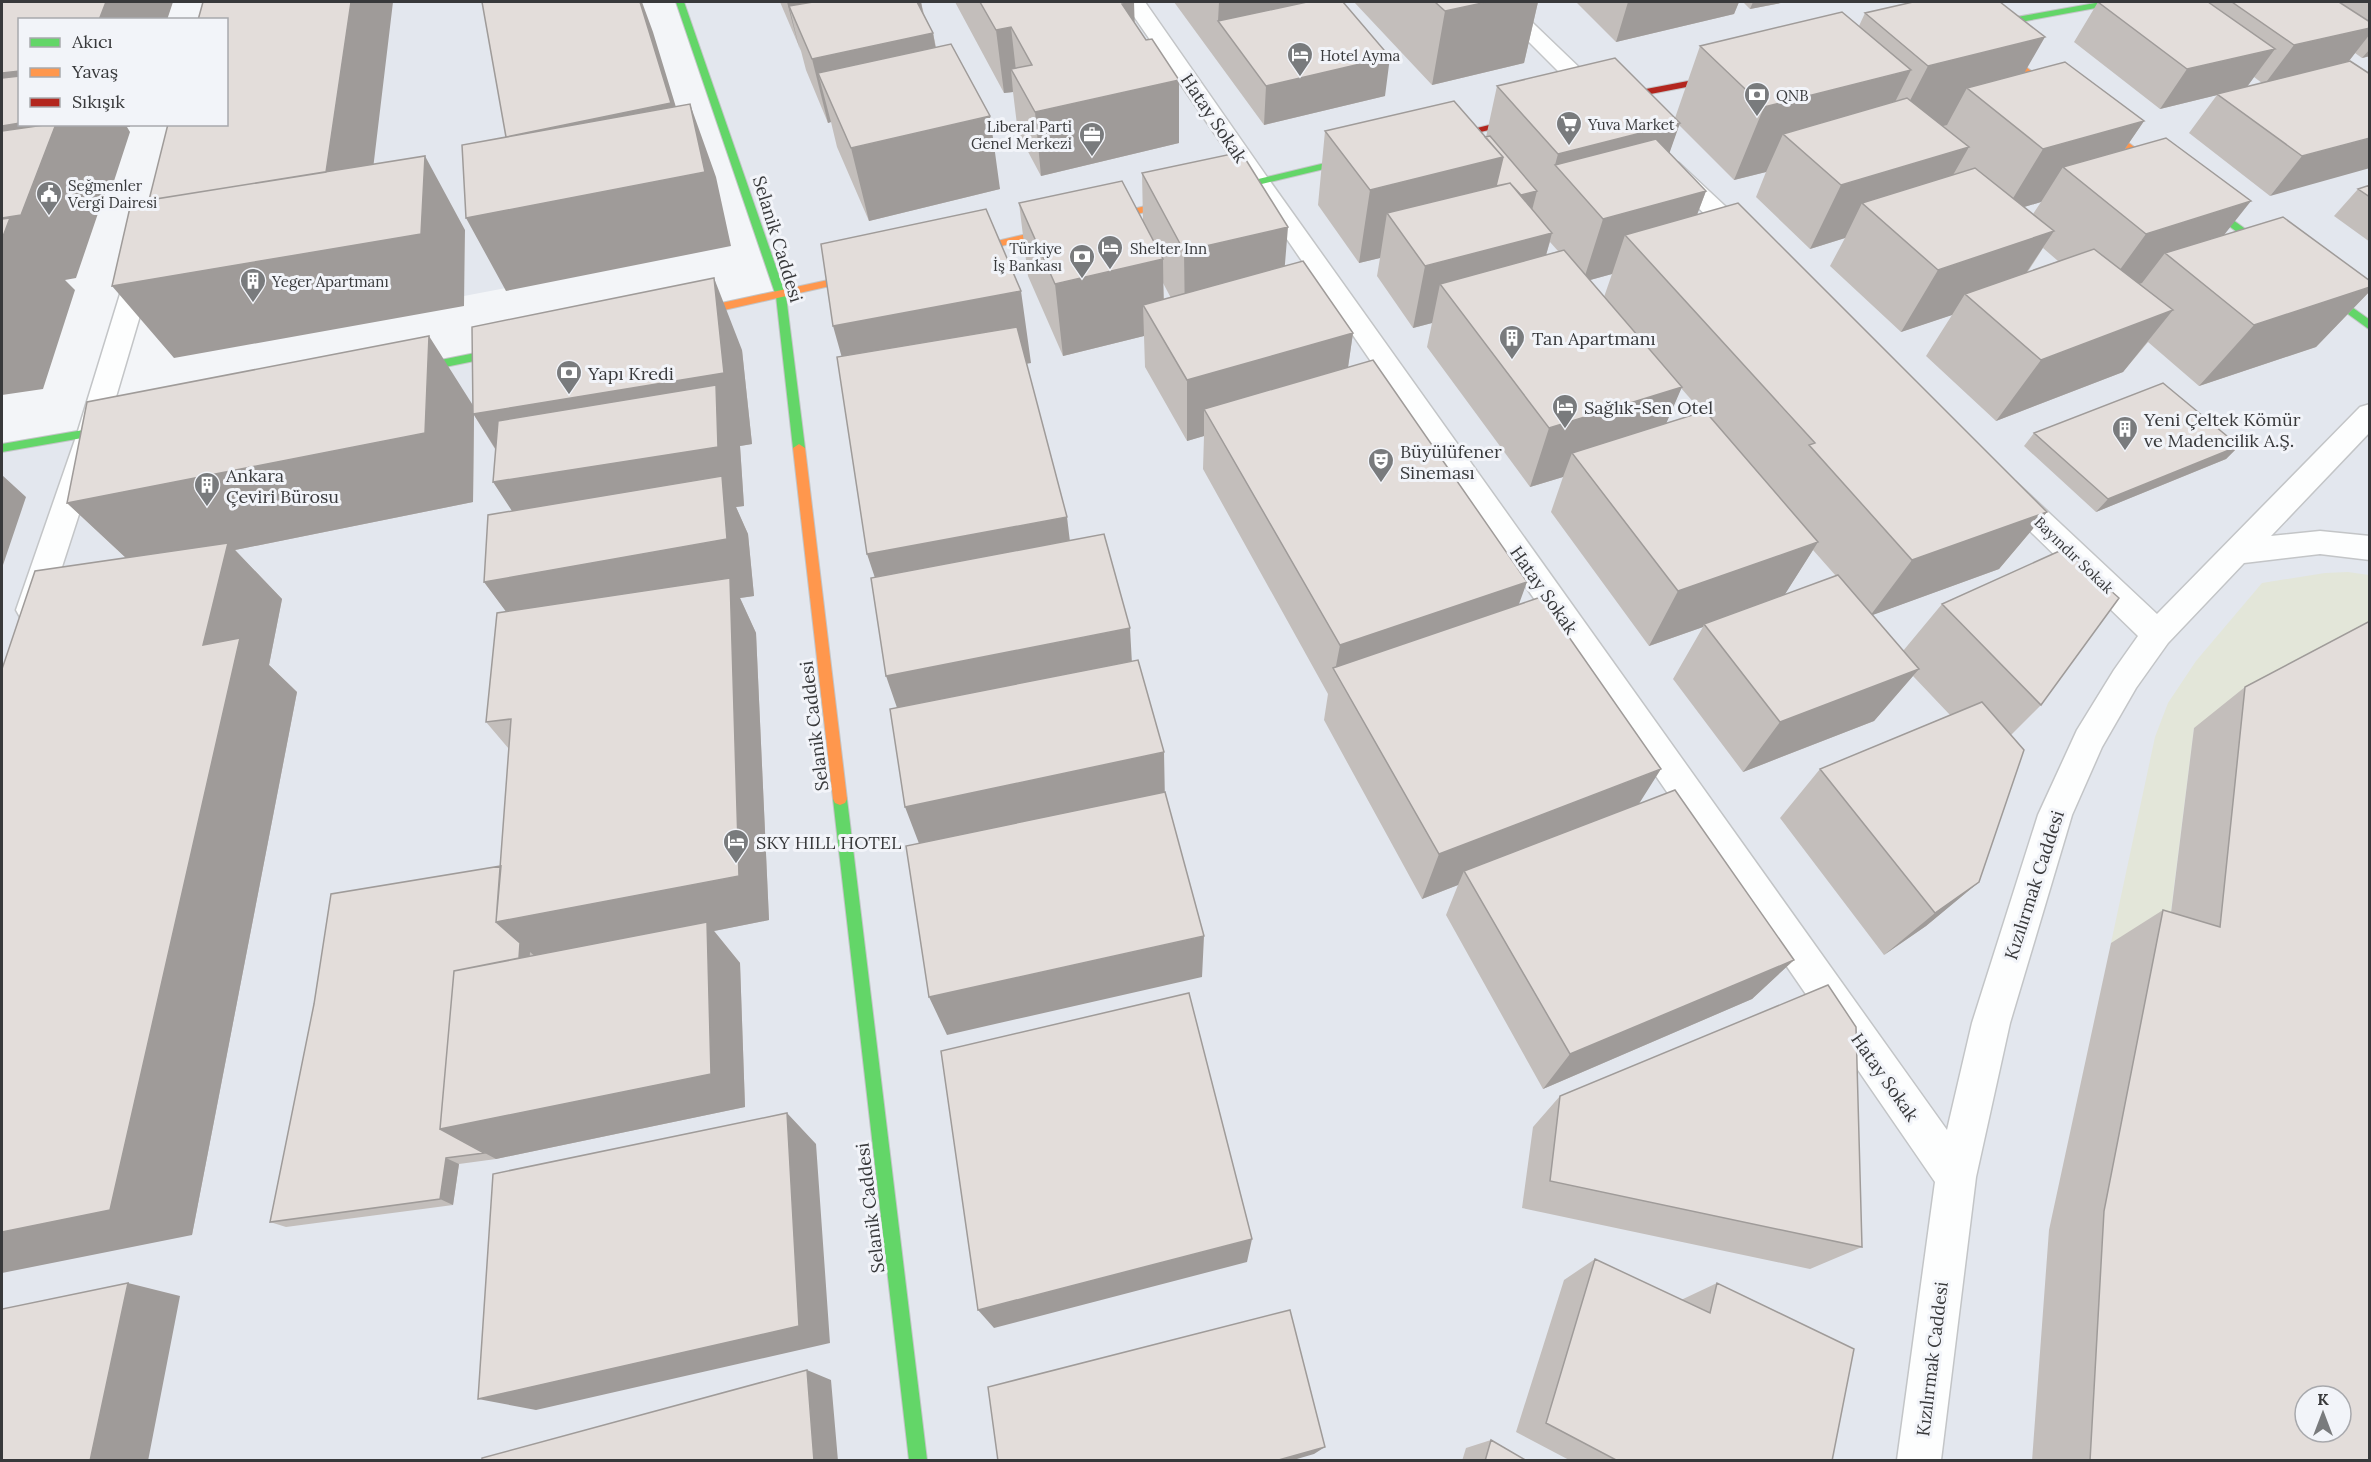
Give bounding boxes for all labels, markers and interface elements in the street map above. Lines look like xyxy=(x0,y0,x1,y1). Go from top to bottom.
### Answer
legend xyxy=(18,18,228,126)
text: Akıcı xyxy=(71,30,113,53)
hotel icon: Hotel Ayma xyxy=(1285,40,1315,78)
place label: Hotel Ayma xyxy=(1320,46,1401,65)
text: Yavaş xyxy=(71,60,118,83)
street label: Hatay Sokak xyxy=(1176,69,1252,167)
bank icon: QNB xyxy=(1742,80,1772,118)
place label: QNB xyxy=(1776,86,1809,105)
text: Sıkışık xyxy=(72,90,125,113)
supermarket icon: Yuva Market xyxy=(1554,109,1584,147)
place label: Yuva Market xyxy=(1587,115,1675,134)
place label: Liberal Parti Genel Merkezi xyxy=(971,117,1072,153)
office icon: Liberal Parti Genel Merkezi xyxy=(1077,120,1107,158)
street label: Selanik Caddesi xyxy=(748,173,808,305)
place label: Seğmenler Vergi Dairesi xyxy=(67,176,157,212)
public building icon: Seğmenler Vergi Dairesi xyxy=(34,179,64,217)
hotel icon: Shelter Inn xyxy=(1095,233,1125,271)
place label: Türkiye İş Bankası xyxy=(993,239,1062,275)
place label: Shelter Inn xyxy=(1130,239,1207,258)
bank icon: Türkiye İş Bankası xyxy=(1067,242,1097,280)
building icon: Yeger Apartmanı xyxy=(238,266,268,304)
place label: Yeger Apartmanı xyxy=(271,272,389,291)
building icon: Tan Apartmanı xyxy=(1497,323,1527,361)
place label: Tan Apartmanı xyxy=(1532,327,1656,350)
bank icon: Yapı Kredi xyxy=(554,358,584,396)
place label: Yapı Kredi xyxy=(587,362,674,385)
hotel icon: Sağlık-Sen Otel xyxy=(1550,392,1580,430)
place label: Sağlık-Sen Otel xyxy=(1584,396,1713,419)
place label: Yeni Çeltek Kömür ve Madencilik A.Ş. xyxy=(2143,408,2301,452)
building icon: Yeni Çeltek Kömür ve Madencilik A.Ş. xyxy=(2110,414,2140,452)
place label: Büyülüfener Sineması xyxy=(1400,440,1502,484)
theatre icon: Büyülüfener Sineması xyxy=(1366,446,1396,484)
place label: Ankara Çeviri Bürosu xyxy=(225,464,339,508)
building icon: Ankara Çeviri Bürosu xyxy=(192,470,222,508)
street label: Bayındır Sokak xyxy=(2030,512,2118,598)
street label: Hatay Sokak xyxy=(1505,541,1583,639)
street label: Selanik Caddesi xyxy=(795,660,833,792)
street label: Kızılırmak Caddesi xyxy=(1999,807,2069,963)
hotel icon: SKY HILL HOTEL xyxy=(721,827,751,865)
place label: SKY HILL HOTEL xyxy=(756,831,902,854)
street label: Hatay Sokak xyxy=(1846,1028,1924,1126)
street label: Selanik Caddesi xyxy=(851,1142,889,1274)
street label: Kızılırmak Caddesi xyxy=(1911,1280,1953,1438)
north arrow xyxy=(2293,1384,2353,1444)
text: K xyxy=(2317,1389,2329,1409)

